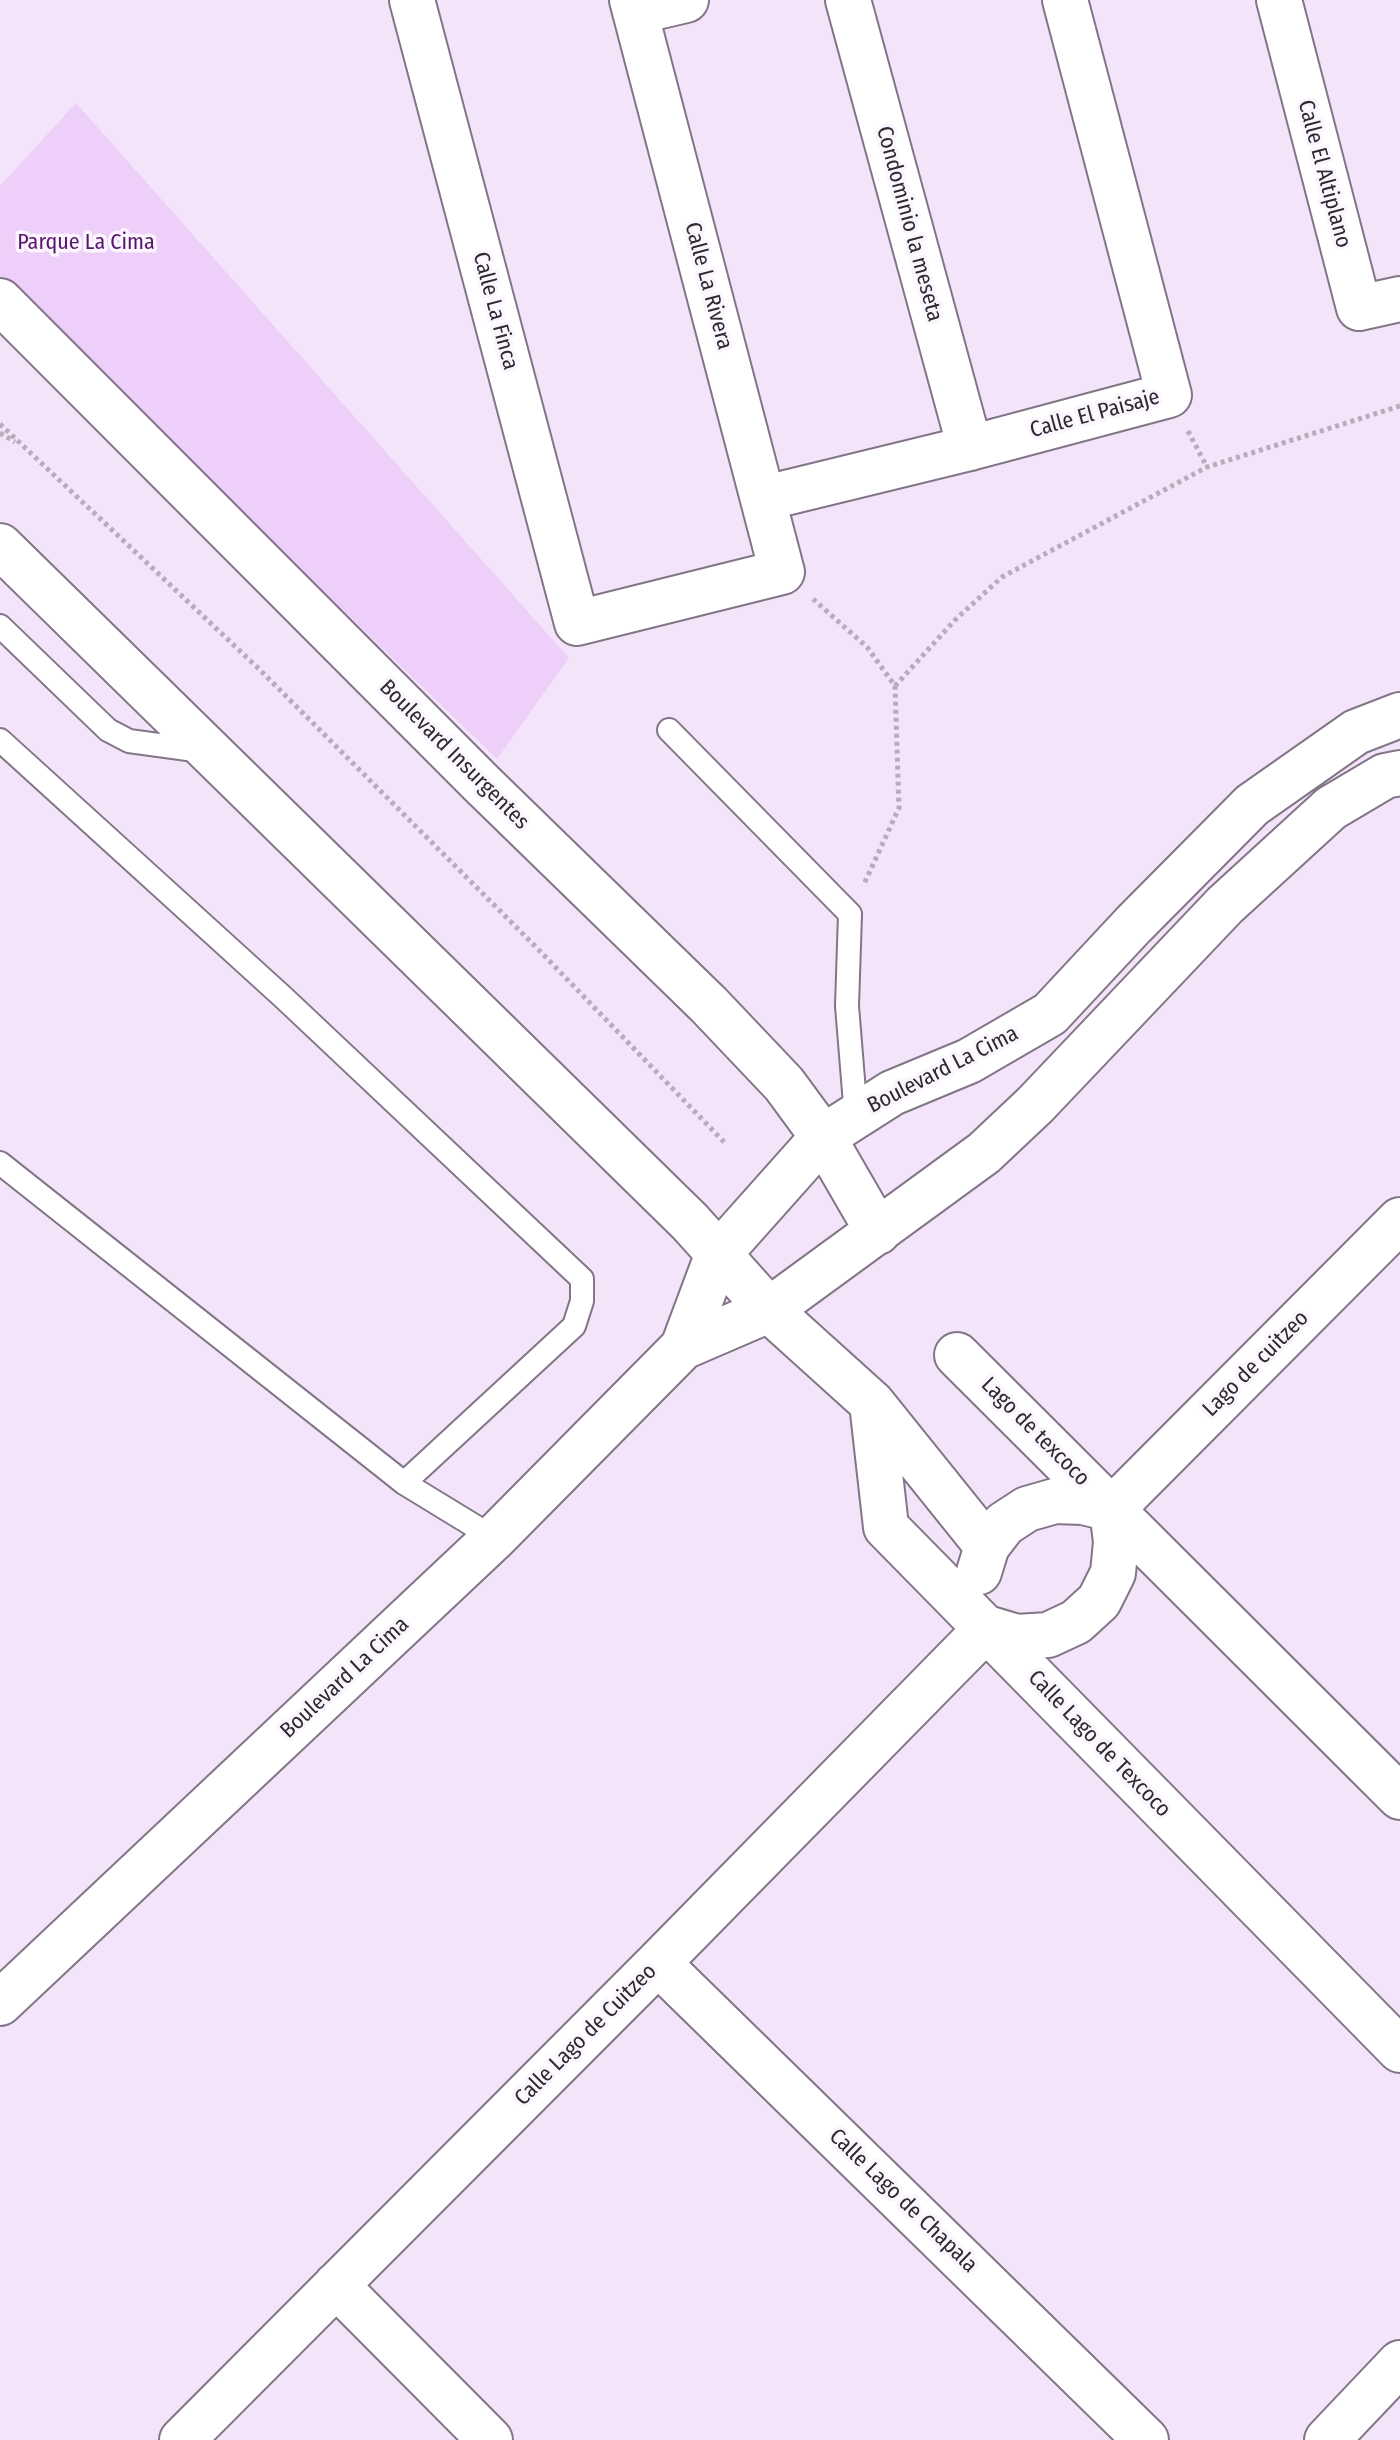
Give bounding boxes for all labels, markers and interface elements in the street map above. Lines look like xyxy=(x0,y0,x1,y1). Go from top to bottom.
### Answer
street label: Calle El Altiplano xyxy=(1292,97,1356,251)
street label: Condominio la meseta xyxy=(870,123,948,325)
street label: Calle La Rivera xyxy=(678,220,738,352)
park label: Parque La Cima xyxy=(17,230,155,256)
street label: Calle La Finca xyxy=(467,249,523,373)
street label: Calle El Paisaje xyxy=(1027,384,1163,444)
street label: Boulevard Insurgentes xyxy=(374,675,534,835)
street label: Boulevard La Cima xyxy=(863,1021,1023,1119)
street label: Lago de cuitzeo xyxy=(1197,1305,1315,1423)
street label: Lago de texcoco xyxy=(975,1372,1095,1492)
street label: Boulevard La Cima xyxy=(275,1612,415,1744)
street label: Calle Lago de Texcoco xyxy=(1022,1665,1176,1823)
street label: Calle Lago de Cuitzeo xyxy=(510,1959,662,2111)
street label: Calle Lago de Chapala xyxy=(823,2124,983,2278)

